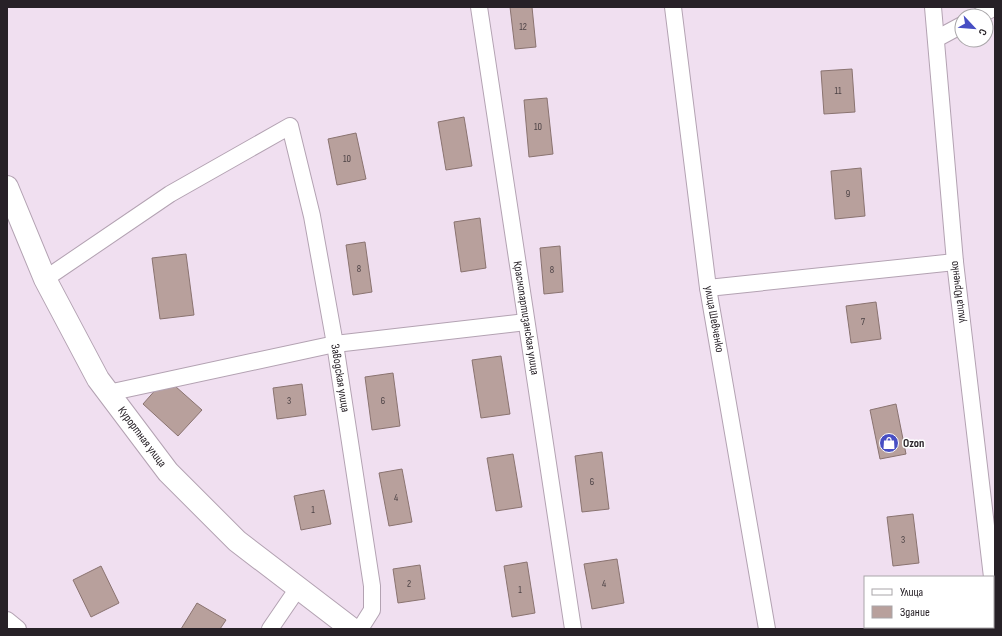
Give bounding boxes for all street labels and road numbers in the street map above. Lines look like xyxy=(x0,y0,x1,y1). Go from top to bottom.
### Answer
street label: Краснопартизанская улица xyxy=(510,260,542,376)
street label: улица Юрченко xyxy=(947,260,969,324)
street label: улица Шевченко xyxy=(701,285,727,353)
street label: Заводская улица xyxy=(327,343,353,414)
street label: Курортная улица xyxy=(114,404,170,471)

